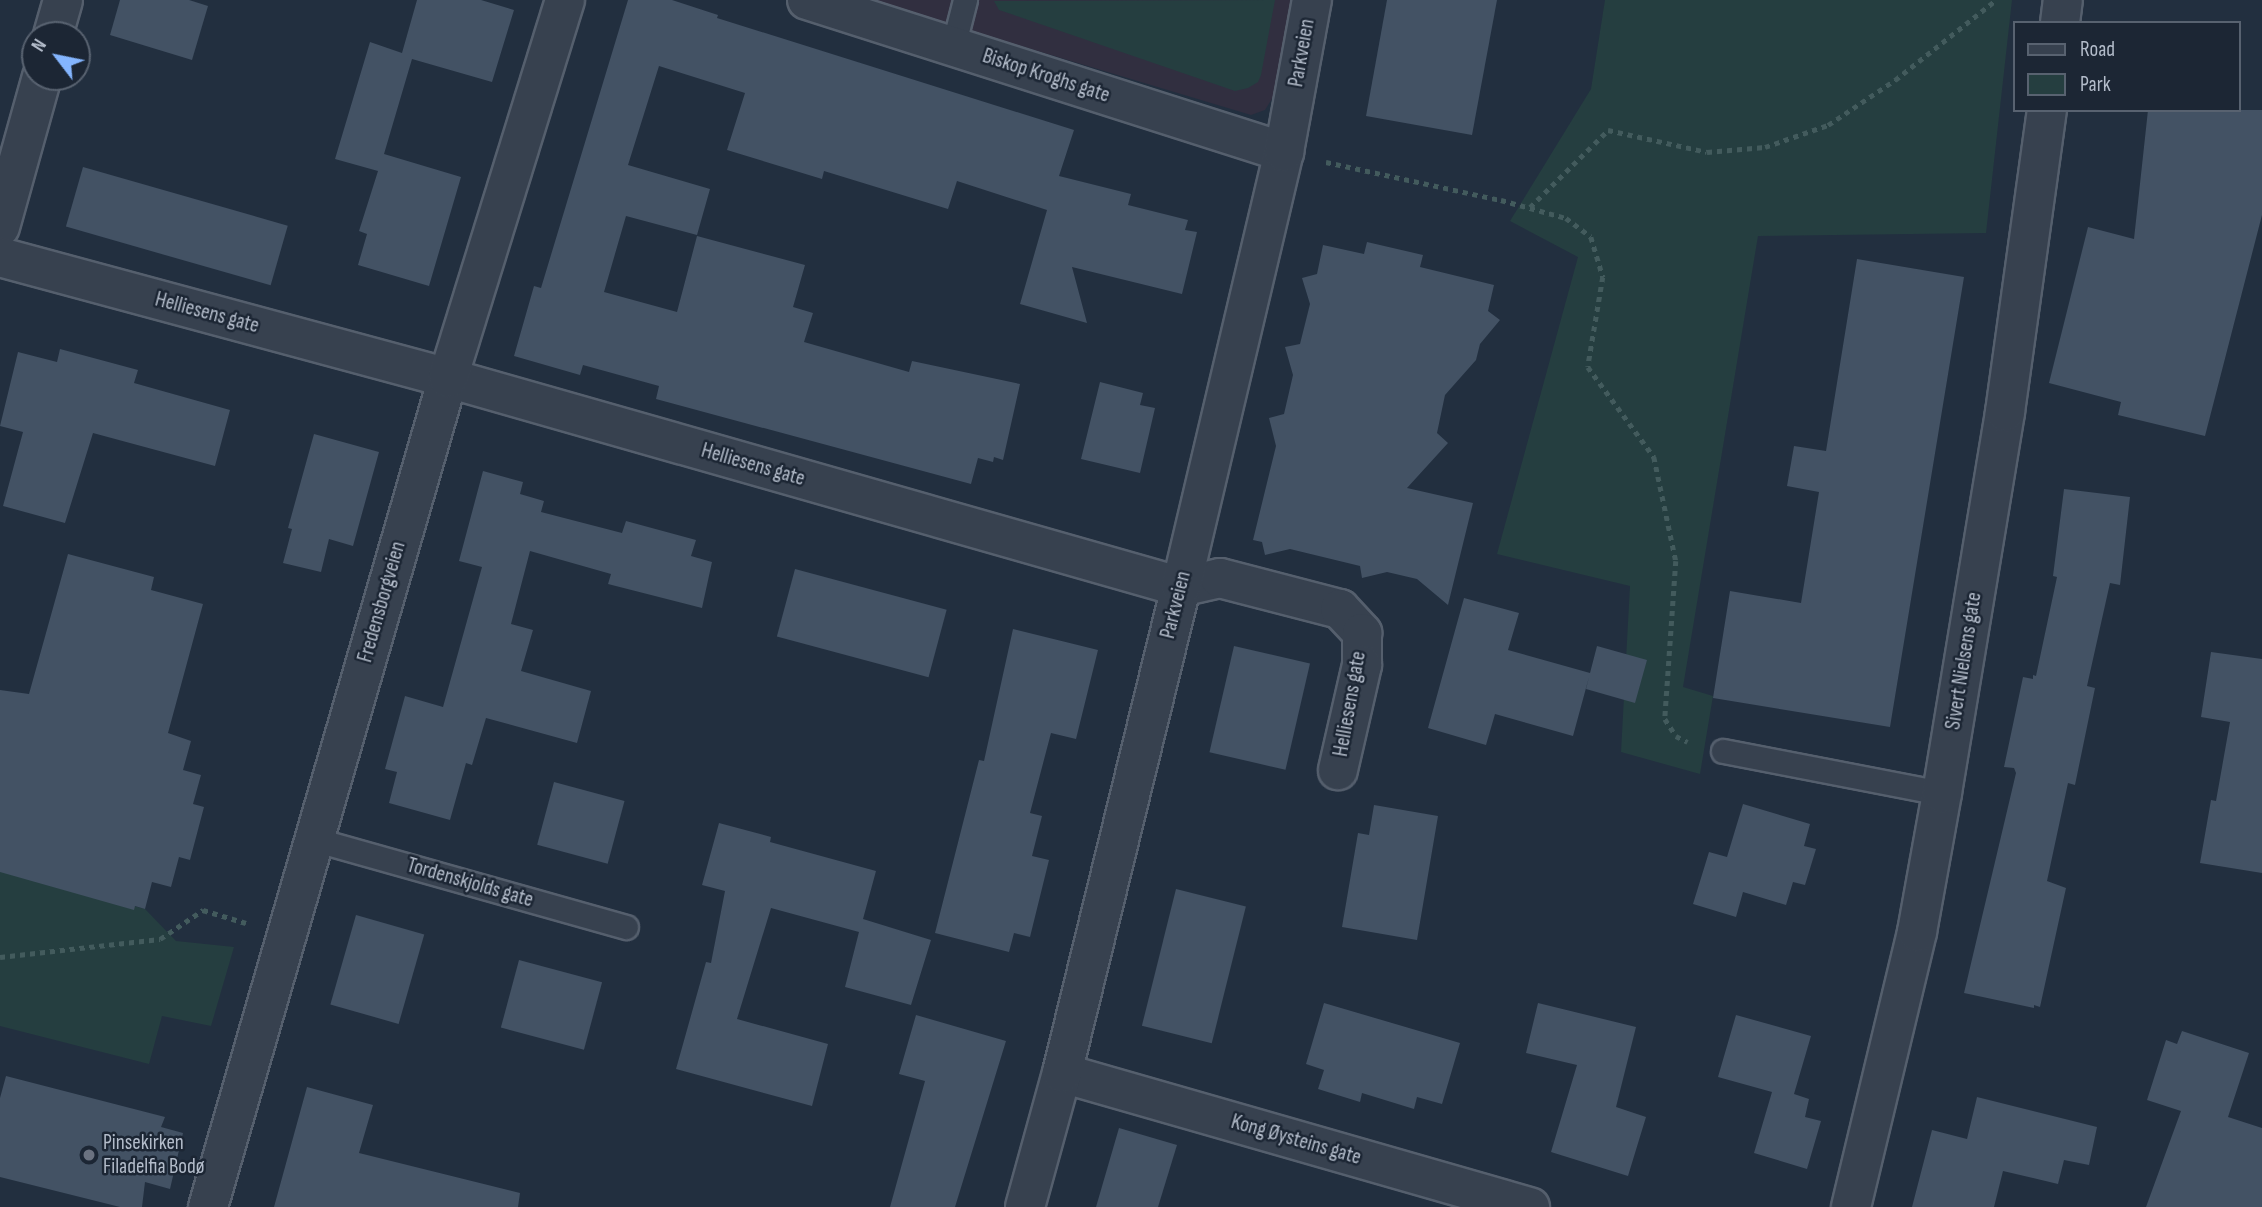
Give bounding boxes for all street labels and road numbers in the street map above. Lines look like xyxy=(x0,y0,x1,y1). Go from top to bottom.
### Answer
street label: Parkveien xyxy=(1284,17,1320,89)
street label: Biskop Kroghs gate xyxy=(979,44,1113,108)
street label: Helliesens gate xyxy=(152,287,262,339)
street label: Helliesens gate xyxy=(698,438,808,492)
street label: Fredensborgveien xyxy=(353,539,411,665)
street label: Parkveien xyxy=(1155,569,1197,641)
street label: Sivert Nielsens gate xyxy=(1941,590,1987,732)
street label: Helliesens gate xyxy=(1328,649,1372,759)
street label: Tordenskjolds gate xyxy=(404,853,536,913)
street label: Kong Øysteins gate xyxy=(1228,1109,1364,1171)

